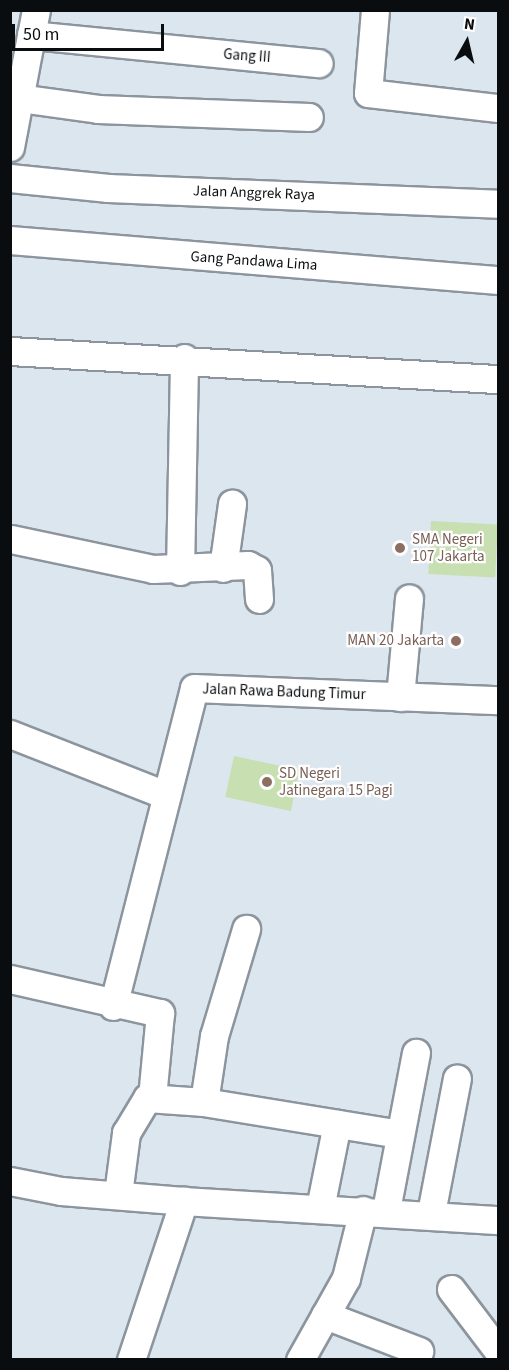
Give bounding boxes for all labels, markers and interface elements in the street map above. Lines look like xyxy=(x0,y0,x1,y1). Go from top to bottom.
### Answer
scale bar xyxy=(15,12,166,50)
north arrow xyxy=(437,12,497,72)
text: N xyxy=(463,13,476,36)
text: 50 m xyxy=(23,22,59,47)
street label: Gang III xyxy=(223,45,271,67)
street label: Jalan Anggrek Raya xyxy=(193,182,315,204)
street label: Gang Pandawa Lima xyxy=(190,248,318,274)
place label: SMA Negeri 107 Jakarta xyxy=(412,530,484,565)
marker: SMA Negeri 107 Jakarta xyxy=(393,541,407,555)
place label: MAN 20 Jakarta xyxy=(347,632,444,650)
marker: MAN 20 Jakarta xyxy=(449,634,463,648)
street label: Jalan Rawa Badung Timur xyxy=(202,680,366,704)
place label: SD Negeri Jatinegara 15 Pagi xyxy=(279,764,393,799)
marker: SD Negeri Jatinegara 15 Pagi xyxy=(260,775,274,789)

